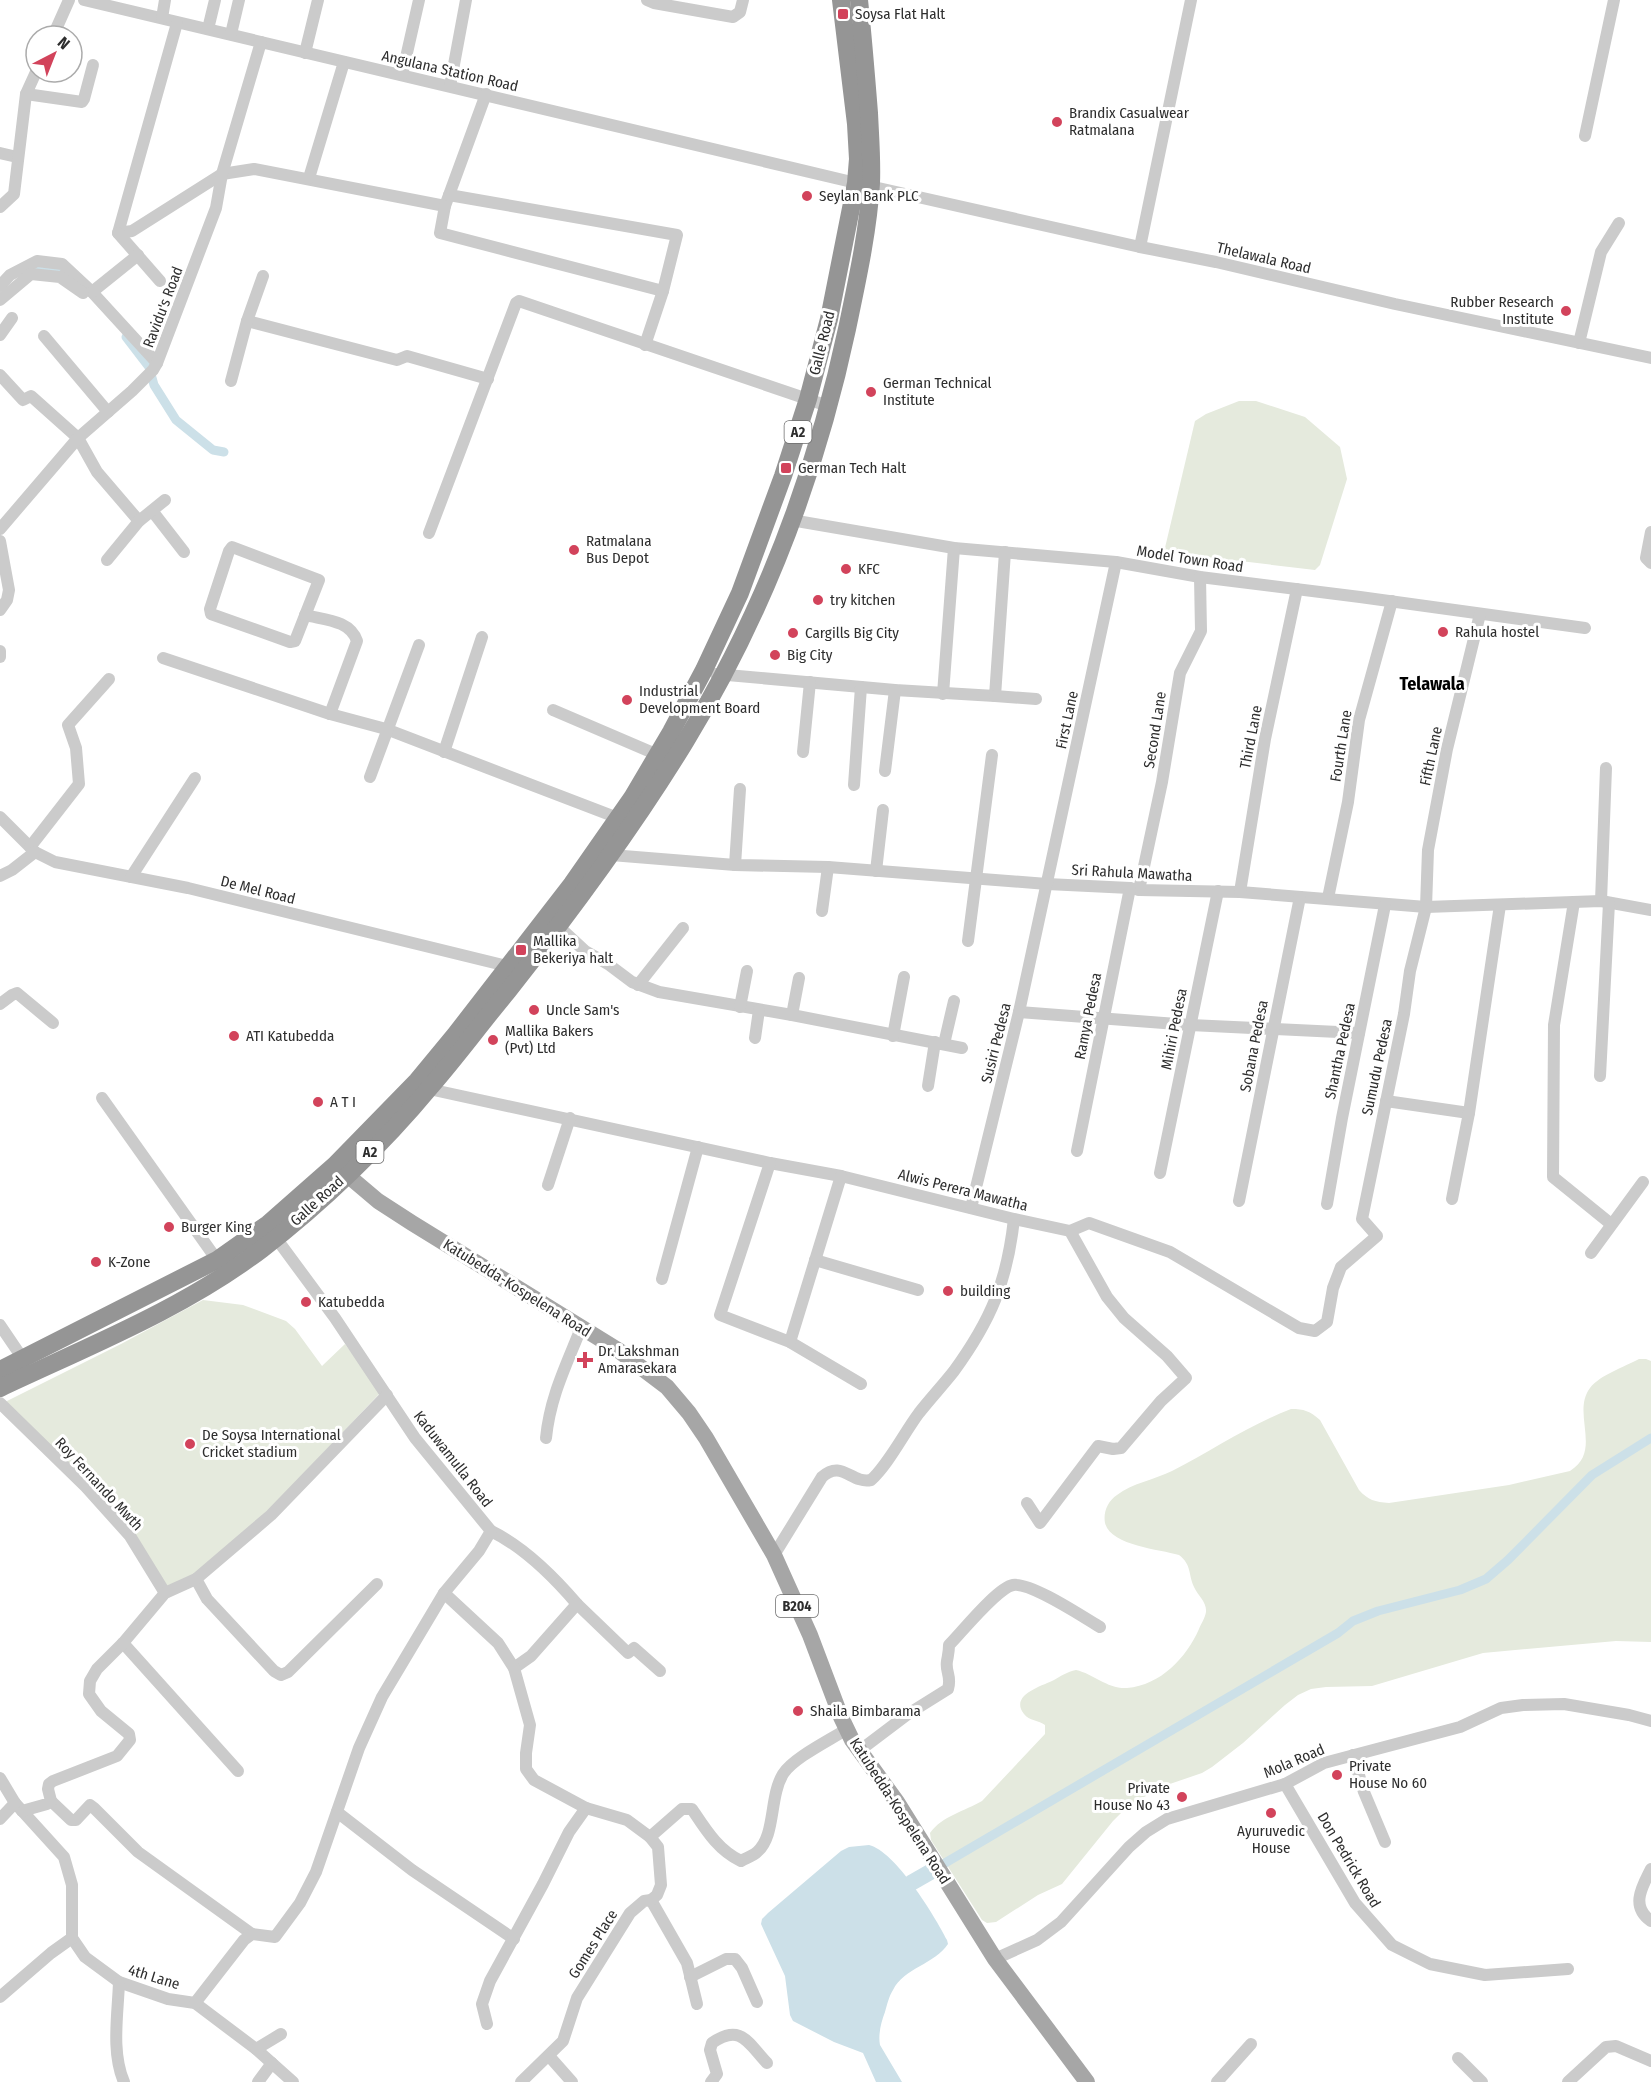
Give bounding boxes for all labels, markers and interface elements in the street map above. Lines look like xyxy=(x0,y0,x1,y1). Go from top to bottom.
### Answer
place label: Soysa Flat Halt xyxy=(855,5,945,23)
marker: Soysa Flat Halt xyxy=(836,7,850,21)
north arrow xyxy=(24,24,84,84)
text: N xyxy=(54,33,74,53)
street label: Angulana Station Road xyxy=(380,47,520,95)
place label: Brandix Casualwear Ratmalana xyxy=(1069,104,1190,139)
marker: Brandix Casualwear Ratmalana xyxy=(1050,115,1064,129)
place label: Seylan Bank PLC xyxy=(819,187,919,205)
marker: Seylan Bank PLC xyxy=(800,189,814,203)
street label: Thelawala Road xyxy=(1215,238,1313,278)
street label: Ravidu's Road xyxy=(139,264,187,350)
place label: Rubber Research Institute xyxy=(1450,293,1554,328)
marker: Rubber Research Institute xyxy=(1559,304,1573,318)
street label: Galle Road xyxy=(805,309,839,377)
place label: German Technical Institute xyxy=(883,374,992,409)
marker: German Technical Institute xyxy=(864,385,878,399)
road number: A2 xyxy=(784,421,812,443)
place label: German Tech Halt xyxy=(798,459,906,477)
marker: German Tech Halt xyxy=(779,461,793,475)
place label: Ratmalana Bus Depot xyxy=(586,532,652,567)
street label: Model Town Road xyxy=(1135,542,1245,576)
marker: Ratmalana Bus Depot xyxy=(567,543,581,557)
place label: KFC xyxy=(858,560,880,578)
marker: KFC xyxy=(839,562,853,576)
place label: try kitchen xyxy=(830,591,895,609)
marker: try kitchen xyxy=(811,593,825,607)
place label: Rahula hostel xyxy=(1455,623,1539,641)
place label: Cargills Big City xyxy=(805,624,899,642)
marker: Rahula hostel xyxy=(1436,625,1450,639)
marker: Cargills Big City xyxy=(786,626,800,640)
place label: Big City xyxy=(787,646,833,664)
marker: Big City xyxy=(768,648,782,662)
district label: Telawala xyxy=(1399,673,1465,695)
place label: Industrial Development Board xyxy=(639,682,760,717)
street label: First Lane xyxy=(1052,689,1082,751)
street label: Second Lane xyxy=(1140,690,1170,770)
marker: Industrial Development Board xyxy=(620,693,634,707)
street label: Third Lane xyxy=(1236,704,1266,770)
street label: Fourth Lane xyxy=(1326,709,1356,783)
street label: Fifth Lane xyxy=(1416,725,1446,787)
street label: Sri Rahula Mawatha xyxy=(1071,861,1193,885)
street label: De Mel Road xyxy=(219,872,297,908)
place label: Mallika Bekeriya halt xyxy=(533,932,613,967)
marker: Mallika Bekeriya halt xyxy=(514,943,528,957)
street label: Ramya Pedesa xyxy=(1071,971,1105,1061)
street label: Mihiri Pedesa xyxy=(1157,987,1191,1071)
street label: Sobana Pedesa xyxy=(1236,999,1272,1093)
place label: Uncle Sam's xyxy=(546,1001,619,1019)
street label: Susiri Pedesa xyxy=(977,1001,1015,1085)
street label: Shantha Pedesa xyxy=(1321,1001,1359,1101)
marker: Uncle Sam's xyxy=(527,1003,541,1017)
street label: Sumudu Pedesa xyxy=(1358,1017,1396,1117)
place label: Mallika Bakers (Pvt) Ltd xyxy=(505,1022,593,1057)
place label: ATI Katubedda xyxy=(246,1027,334,1045)
marker: ATI Katubedda xyxy=(227,1029,241,1043)
marker: Mallika Bakers (Pvt) Ltd xyxy=(486,1033,500,1047)
place label: A T I xyxy=(330,1093,356,1111)
marker: A T I xyxy=(311,1095,325,1109)
road number: A2 xyxy=(356,1141,384,1163)
street label: Alwis Perera Mawatha xyxy=(896,1165,1030,1215)
street label: Galle Road xyxy=(287,1172,347,1230)
place label: Burger King xyxy=(181,1218,252,1236)
marker: Burger King xyxy=(162,1220,176,1234)
street label: Katubedda-Kospelena Road xyxy=(440,1235,594,1341)
place label: K-Zone xyxy=(108,1253,150,1271)
marker: K-Zone xyxy=(89,1255,103,1269)
place label: building xyxy=(960,1282,1010,1300)
marker: building xyxy=(941,1284,955,1298)
place label: Katubedda xyxy=(318,1293,385,1311)
marker: Katubedda xyxy=(299,1295,313,1309)
place label: Dr. Lakshman Amarasekara xyxy=(598,1342,679,1377)
marker: Dr. Lakshman Amarasekara xyxy=(576,1351,594,1369)
street label: Kaduwamulla Road xyxy=(410,1407,496,1511)
place label: De Soysa International Cricket stadium xyxy=(202,1426,341,1461)
street label: Roy Fernando Mwth xyxy=(51,1434,147,1534)
marker: De Soysa International Cricket stadium xyxy=(183,1437,197,1451)
road number: B204 xyxy=(776,1595,818,1617)
place label: Shaila Bimbarama xyxy=(810,1702,921,1720)
marker: Shaila Bimbarama xyxy=(791,1704,805,1718)
street label: Katubedda-Kospelena Road xyxy=(846,1735,954,1887)
street label: Mola Road xyxy=(1261,1740,1327,1782)
place label: Private House No 60 xyxy=(1349,1757,1427,1792)
marker: Private House No 60 xyxy=(1330,1768,1344,1782)
place label: Private House No 43 xyxy=(1093,1779,1170,1814)
marker: Private House No 43 xyxy=(1175,1790,1189,1804)
marker: Ayuruvedic House xyxy=(1264,1806,1278,1820)
street label: Don Pedrick Road xyxy=(1313,1809,1385,1911)
place label: Ayuruvedic House xyxy=(1237,1822,1305,1857)
street label: Gomes Place xyxy=(565,1906,621,1982)
street label: 4th Lane xyxy=(126,1961,182,1993)

